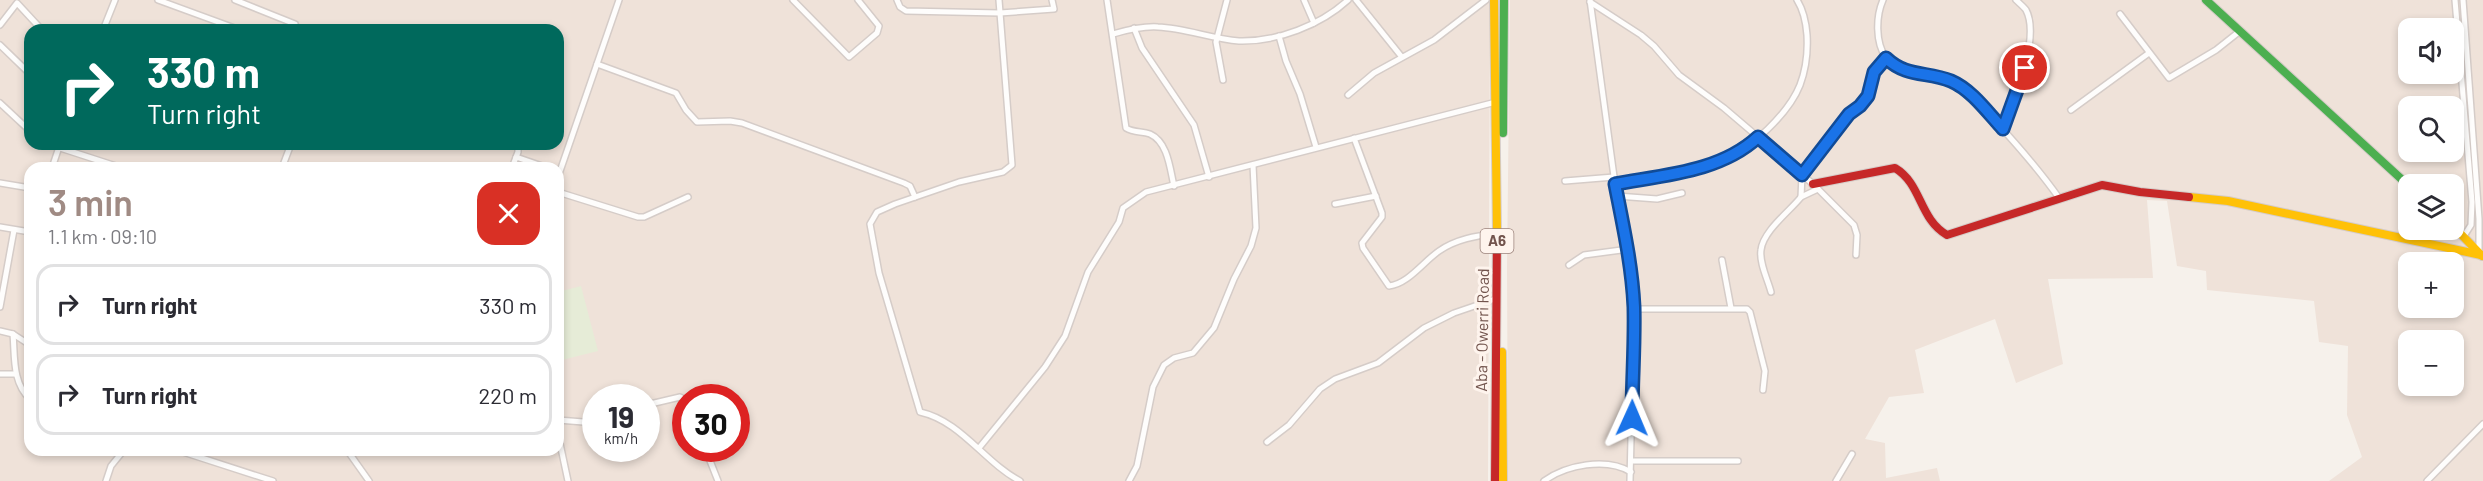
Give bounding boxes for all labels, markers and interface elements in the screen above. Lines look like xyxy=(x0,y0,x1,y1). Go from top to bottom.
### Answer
map controls xyxy=(2398,18,2464,396)
button: sound xyxy=(2398,18,2464,84)
pin xyxy=(1999,42,2050,93)
text: 330 m xyxy=(147,46,260,96)
icon: right xyxy=(48,48,126,126)
icon: arrive xyxy=(2008,51,2041,84)
button: search xyxy=(2398,96,2464,162)
text: Turn right xyxy=(147,97,261,129)
button: layers xyxy=(2398,174,2464,240)
text: 3 min xyxy=(48,180,133,223)
button: close xyxy=(477,182,540,245)
text: 1.1 km · 09:10 xyxy=(48,224,157,248)
road number: A6 xyxy=(1480,229,1514,253)
button: + xyxy=(2398,252,2464,318)
street label: Aba - Owerri Road xyxy=(1471,268,1492,392)
icon: right xyxy=(51,288,84,321)
text: Turn right xyxy=(102,292,197,318)
text: 330 m xyxy=(479,292,537,318)
button: − xyxy=(2398,330,2464,396)
icon: right xyxy=(51,378,84,411)
text: Turn right xyxy=(102,382,197,408)
text: 220 m xyxy=(478,382,537,408)
speed limit sign: 30 xyxy=(672,384,750,462)
position arrow xyxy=(1600,386,1664,450)
text: 19 xyxy=(608,398,634,434)
text: km/h xyxy=(604,429,638,447)

